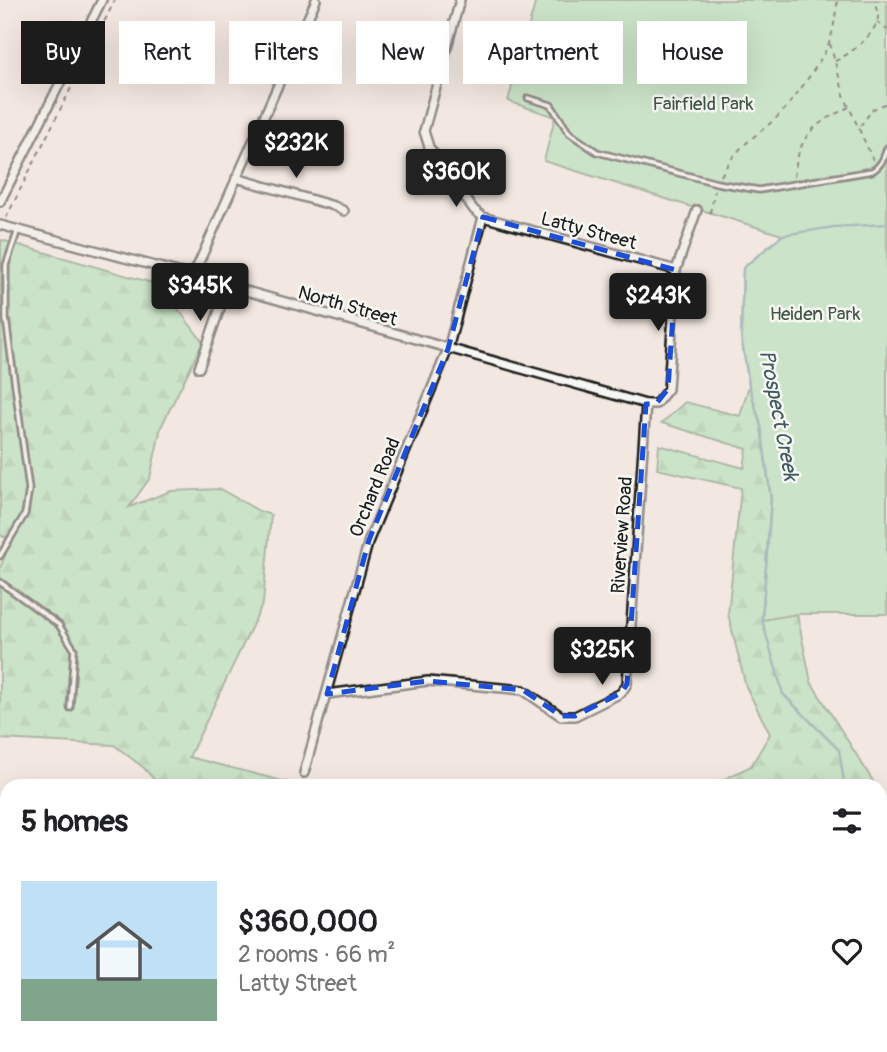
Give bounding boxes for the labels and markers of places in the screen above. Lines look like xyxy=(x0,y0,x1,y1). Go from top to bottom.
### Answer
pin: $232K xyxy=(247,120,345,180)
pin: $360K xyxy=(407,150,505,209)
pin: $345K xyxy=(151,264,249,323)
pin: $243K xyxy=(609,274,707,333)
pin: $325K xyxy=(553,628,651,687)

